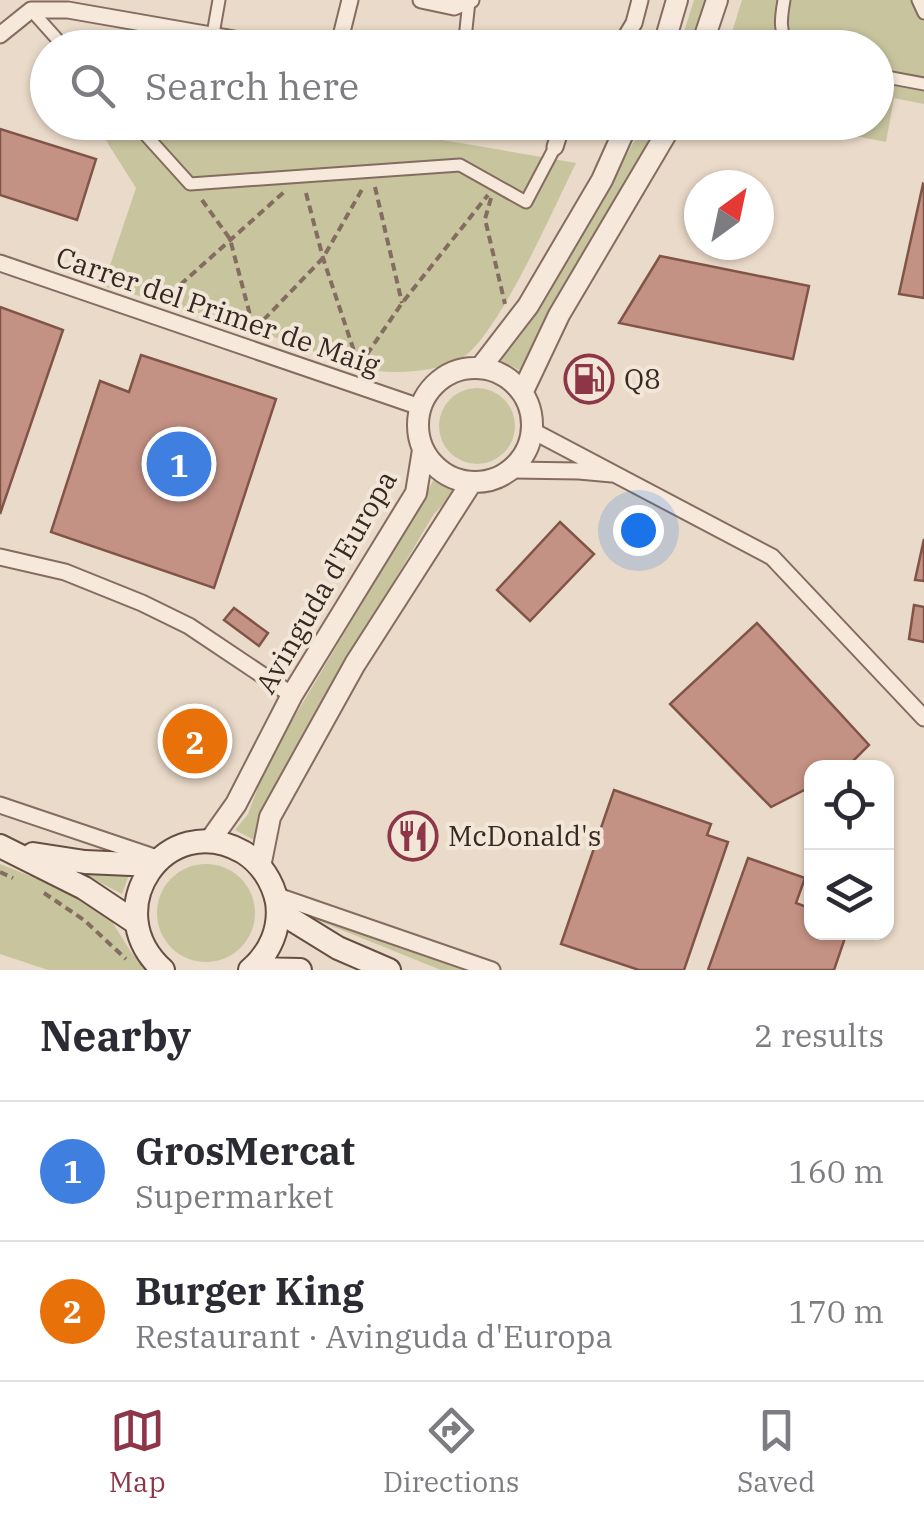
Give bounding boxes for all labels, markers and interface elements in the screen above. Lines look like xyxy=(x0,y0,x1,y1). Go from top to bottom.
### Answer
search box xyxy=(30,30,894,140)
icon: search xyxy=(65,58,120,113)
text: Search here xyxy=(145,61,359,110)
north arrow xyxy=(684,170,774,260)
street label: Carrer del Primer de Maig xyxy=(51,238,385,383)
fuel station icon: Q8 xyxy=(563,353,615,405)
place label: Q8 xyxy=(624,360,661,397)
pin: 1 xyxy=(146,426,212,502)
street label: Avinguda d'Europa xyxy=(247,464,404,700)
your location xyxy=(613,505,664,556)
pin: 2 xyxy=(162,704,228,778)
map controls xyxy=(804,760,894,940)
button: locate xyxy=(804,760,894,850)
restaurant icon: McDonald's xyxy=(387,810,439,862)
place label: McDonald's xyxy=(448,817,601,854)
button: layers xyxy=(804,850,894,940)
text: Nearby xyxy=(40,1008,191,1063)
text: 2 results xyxy=(754,1014,884,1056)
text: GrosMercat xyxy=(135,1126,355,1175)
text: 1 xyxy=(63,1150,82,1192)
text: 160 m xyxy=(788,1150,884,1192)
text: Supermarket xyxy=(135,1175,334,1217)
text: Burger King xyxy=(135,1266,364,1315)
text: 2 xyxy=(63,1290,82,1332)
text: 170 m xyxy=(788,1290,884,1332)
text: Restaurant · Avinguda d'Europa xyxy=(135,1315,613,1357)
tab: Map xyxy=(109,1403,166,1500)
tab: Directions xyxy=(383,1403,520,1500)
tab: Saved xyxy=(737,1403,815,1500)

